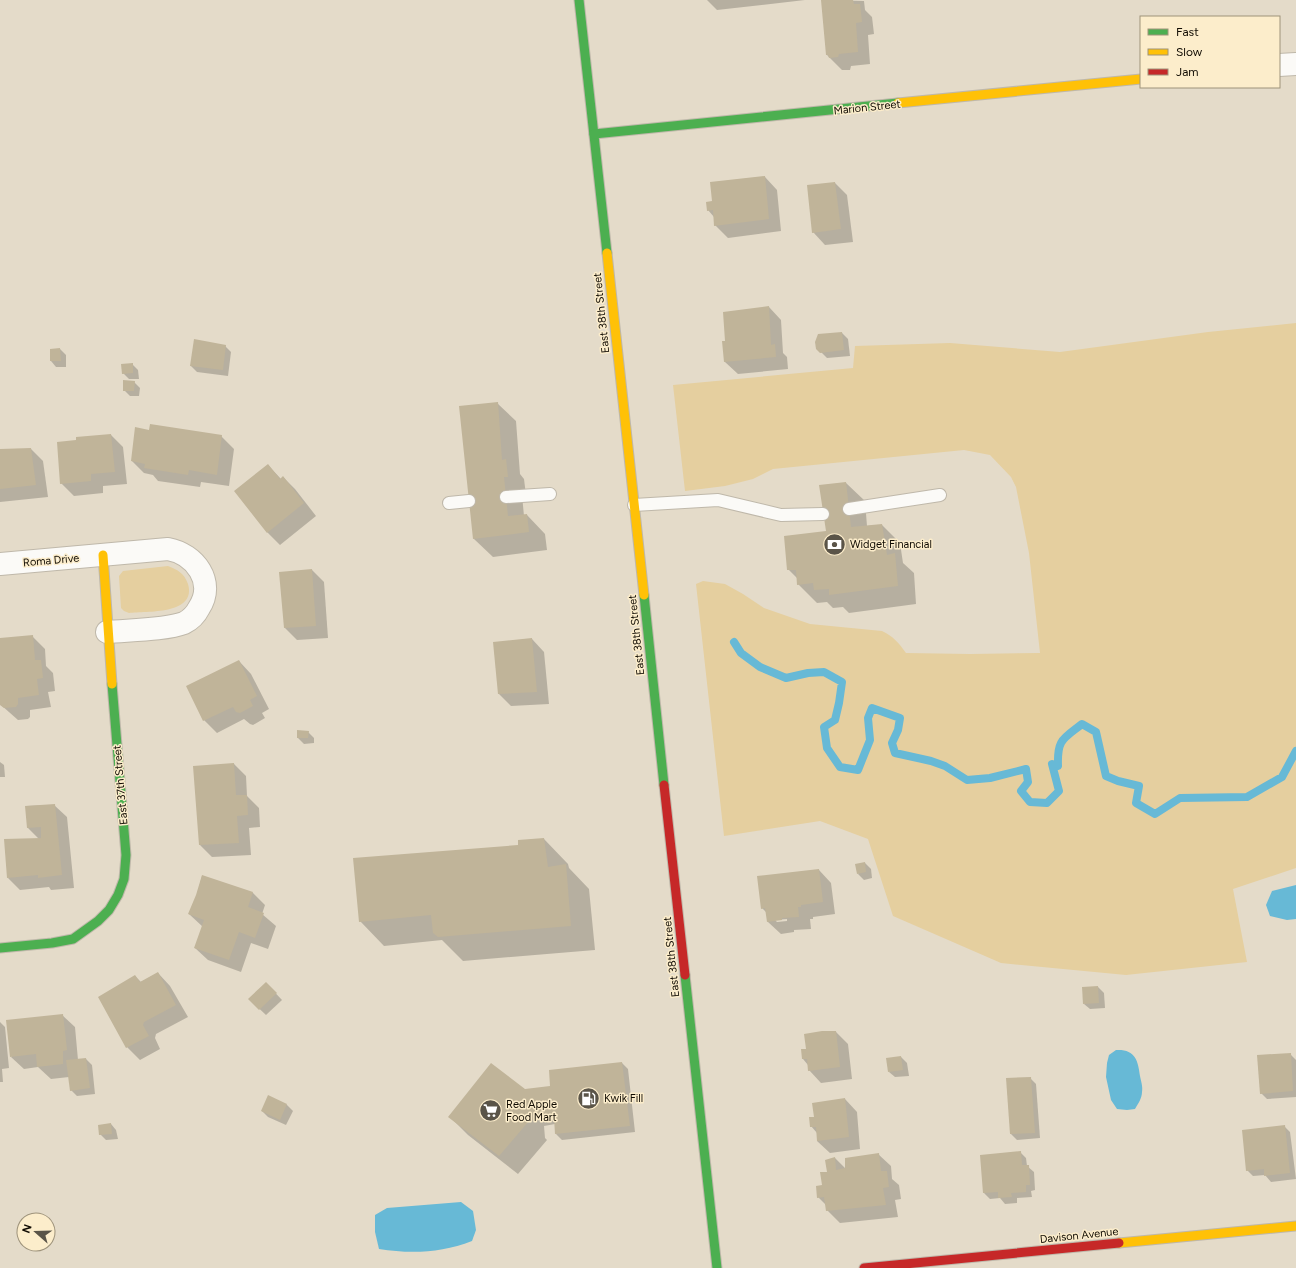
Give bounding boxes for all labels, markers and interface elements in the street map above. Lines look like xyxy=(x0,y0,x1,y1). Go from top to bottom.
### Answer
legend xyxy=(1140,16,1280,88)
text: Fast xyxy=(1176,25,1199,39)
text: Slow xyxy=(1176,45,1203,59)
text: Jam xyxy=(1176,65,1199,79)
street label: Marion Street xyxy=(833,98,901,117)
street label: East 38th Street xyxy=(591,272,612,354)
bank icon: Widget Financial xyxy=(822,531,848,557)
place label: Widget Financial xyxy=(850,538,932,551)
street label: Roma Drive xyxy=(22,552,80,569)
street label: East 38th Street xyxy=(626,594,647,676)
street label: East 37th Street xyxy=(111,745,130,825)
street label: East 38th Street xyxy=(661,916,682,998)
fuel station icon: Kwik Fill xyxy=(575,1085,601,1111)
place label: Kwik Fill xyxy=(604,1092,643,1105)
supermarket icon: Red Apple Food Mart xyxy=(478,1097,504,1123)
place label: Red Apple Food Mart xyxy=(506,1098,557,1124)
north arrow xyxy=(16,1212,56,1252)
text: N xyxy=(20,1223,35,1235)
street label: Davison Avenue xyxy=(1039,1225,1119,1246)

